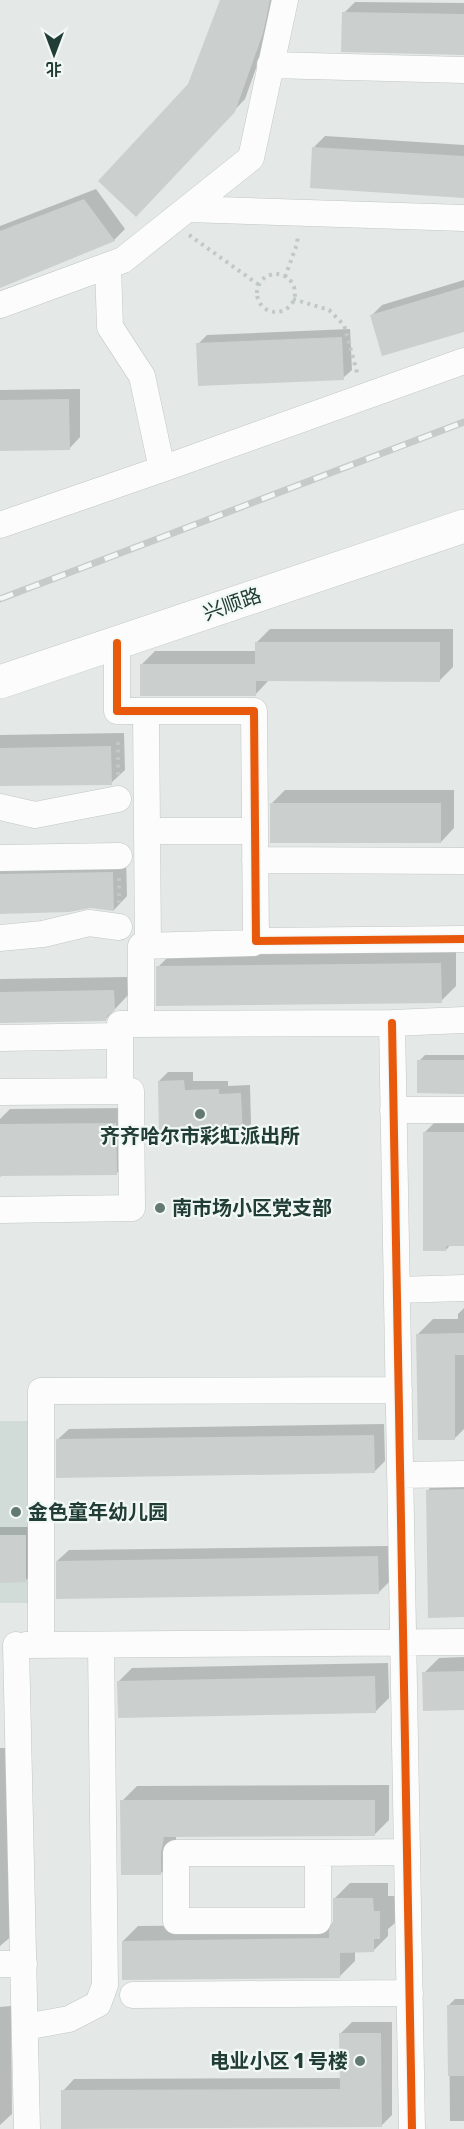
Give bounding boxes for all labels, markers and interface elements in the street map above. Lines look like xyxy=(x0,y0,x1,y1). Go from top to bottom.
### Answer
north arrow xyxy=(24,24,84,84)
text: 北 xyxy=(46,59,62,78)
street label: 兴顺路 xyxy=(200,583,264,625)
marker: 齐齐哈尔市彩虹派出所 xyxy=(193,1107,207,1121)
place label: 齐齐哈尔市彩虹派出所 xyxy=(100,1124,300,1148)
place label: 南市场小区党支部 xyxy=(172,1196,332,1220)
marker: 南市场小区党支部 xyxy=(153,1201,167,1215)
place label: 金色童年幼儿园 xyxy=(28,1500,168,1524)
marker: 金色童年幼儿园 xyxy=(9,1505,23,1519)
place label: 电业小区 1 号楼 xyxy=(210,2049,348,2073)
marker: 电业小区 1 号楼 xyxy=(353,2054,367,2068)

